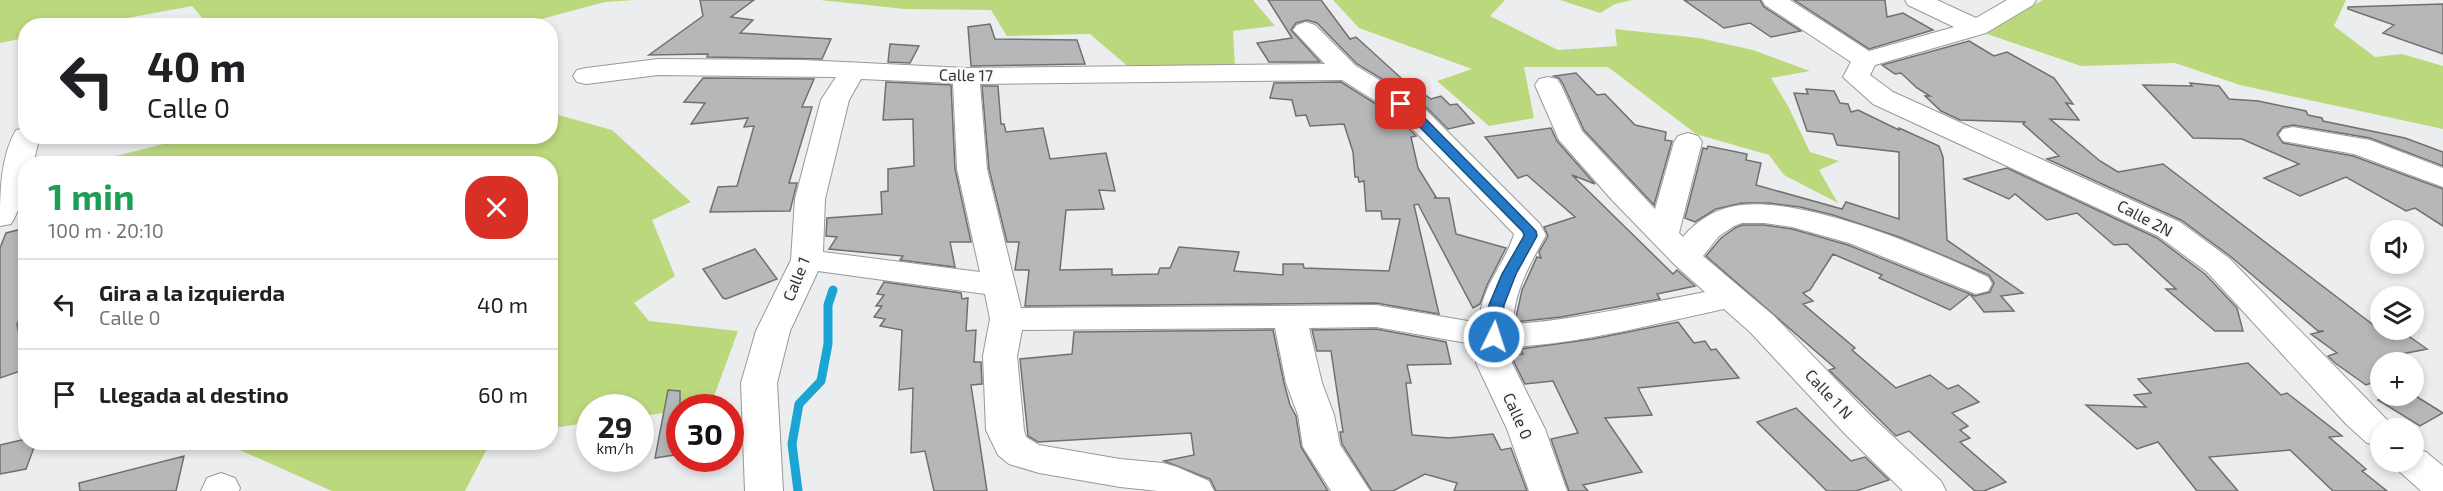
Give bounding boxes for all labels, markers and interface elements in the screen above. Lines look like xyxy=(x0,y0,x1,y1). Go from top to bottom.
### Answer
text: 40 m xyxy=(147,40,246,90)
icon: left xyxy=(48,42,126,120)
street label: Calle 17 xyxy=(939,65,993,84)
pin xyxy=(1375,78,1426,129)
icon: arrive xyxy=(1384,87,1417,120)
text: Calle 0 xyxy=(147,91,230,123)
text: 1 min xyxy=(48,174,135,217)
button: close xyxy=(465,176,528,239)
street label: Calle 2N xyxy=(2114,195,2176,240)
text: 100 m · 20:10 xyxy=(48,218,164,242)
map controls xyxy=(2370,220,2424,472)
button: sound xyxy=(2370,220,2424,274)
street label: Calle 1 xyxy=(778,254,813,304)
text: Gira a la izquierda xyxy=(99,279,285,305)
button: layers xyxy=(2370,286,2424,340)
icon: left xyxy=(48,288,81,321)
text: 40 m xyxy=(477,291,528,317)
text: Calle 0 xyxy=(99,305,161,329)
position arrow xyxy=(1462,305,1526,369)
button: + xyxy=(2370,352,2424,406)
street label: Calle 1 N xyxy=(1802,365,1857,422)
icon: arrive xyxy=(48,378,81,411)
text: Llegada al destino xyxy=(99,381,289,407)
text: 60 m xyxy=(478,381,528,407)
street label: Calle 0 xyxy=(1500,389,1537,442)
speed limit sign: 30 xyxy=(666,394,744,472)
text: 29 xyxy=(597,408,633,444)
button: − xyxy=(2370,418,2424,472)
text: km/h xyxy=(596,439,634,457)

